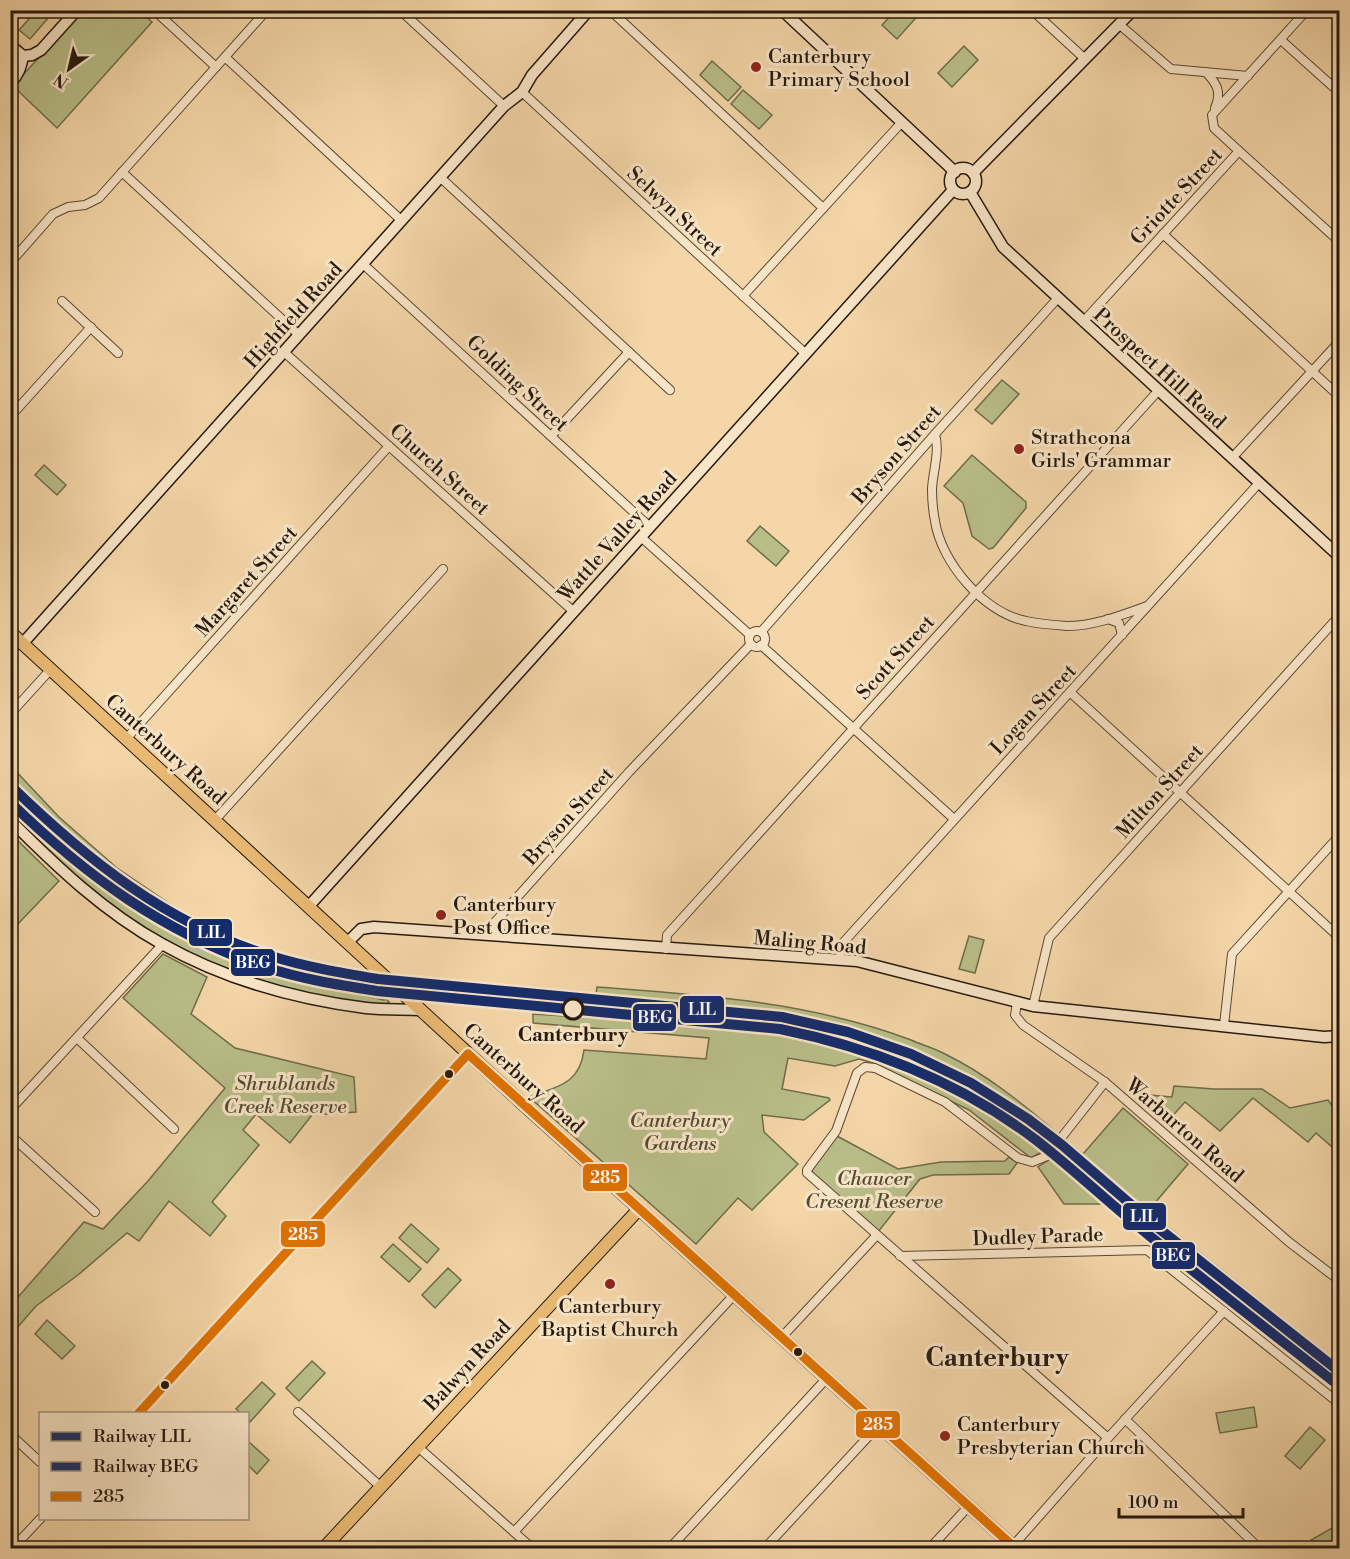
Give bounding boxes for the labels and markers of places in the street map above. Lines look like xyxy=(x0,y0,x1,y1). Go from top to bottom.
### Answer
place label: Canterbury Primary School xyxy=(768,45,910,93)
marker: Canterbury Primary School xyxy=(749,60,763,74)
place label: Strathcona Girls' Grammar xyxy=(1031,426,1172,474)
marker: Strathcona Girls' Grammar xyxy=(1012,442,1026,456)
place label: Canterbury Post Office xyxy=(453,893,556,941)
marker: Canterbury Post Office xyxy=(434,908,448,922)
marker: Canterbury xyxy=(562,998,584,1020)
place label: Canterbury xyxy=(518,1023,629,1048)
unlabelled marker xyxy=(443,1068,455,1080)
marker: Canterbury Baptist Church xyxy=(603,1277,617,1291)
place label: Canterbury Baptist Church xyxy=(541,1295,679,1343)
unlabelled marker xyxy=(792,1346,804,1358)
unlabelled marker xyxy=(159,1379,171,1391)
place label: Canterbury Presbyterian Church xyxy=(957,1413,1145,1461)
marker: Canterbury Presbyterian Church xyxy=(938,1429,952,1443)

